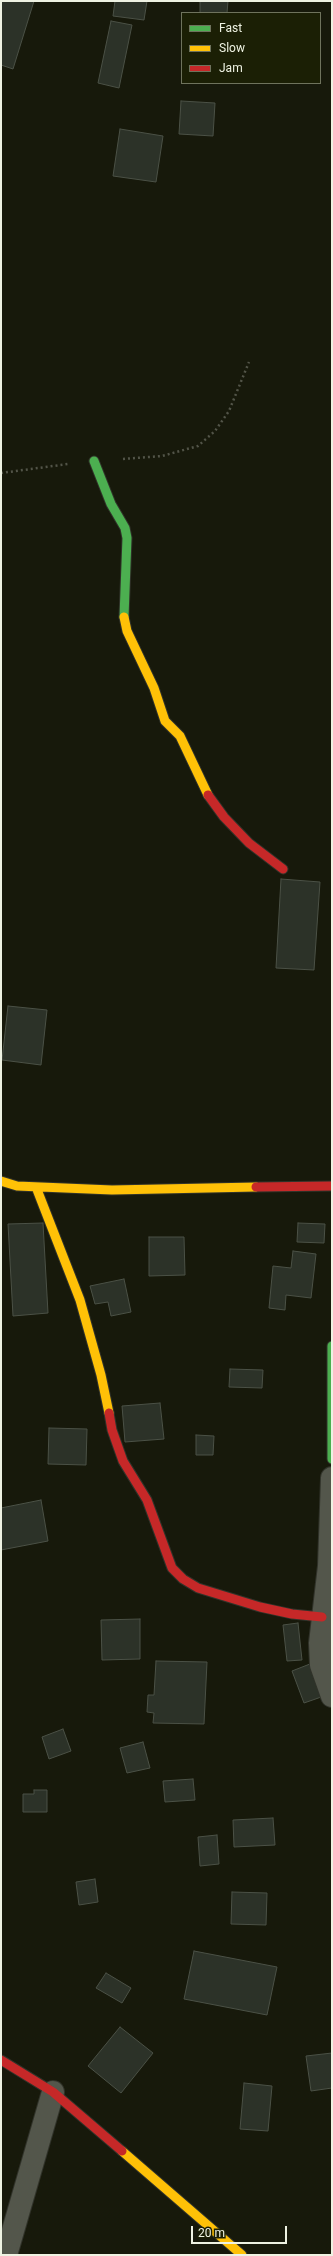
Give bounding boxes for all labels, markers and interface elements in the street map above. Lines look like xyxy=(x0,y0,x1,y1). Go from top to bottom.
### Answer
legend xyxy=(181,12,321,84)
text: Fast xyxy=(219,21,242,35)
text: Slow xyxy=(219,41,245,55)
text: Jam xyxy=(219,61,243,75)
scale bar xyxy=(193,2218,289,2244)
text: 20 m xyxy=(198,2226,225,2240)

